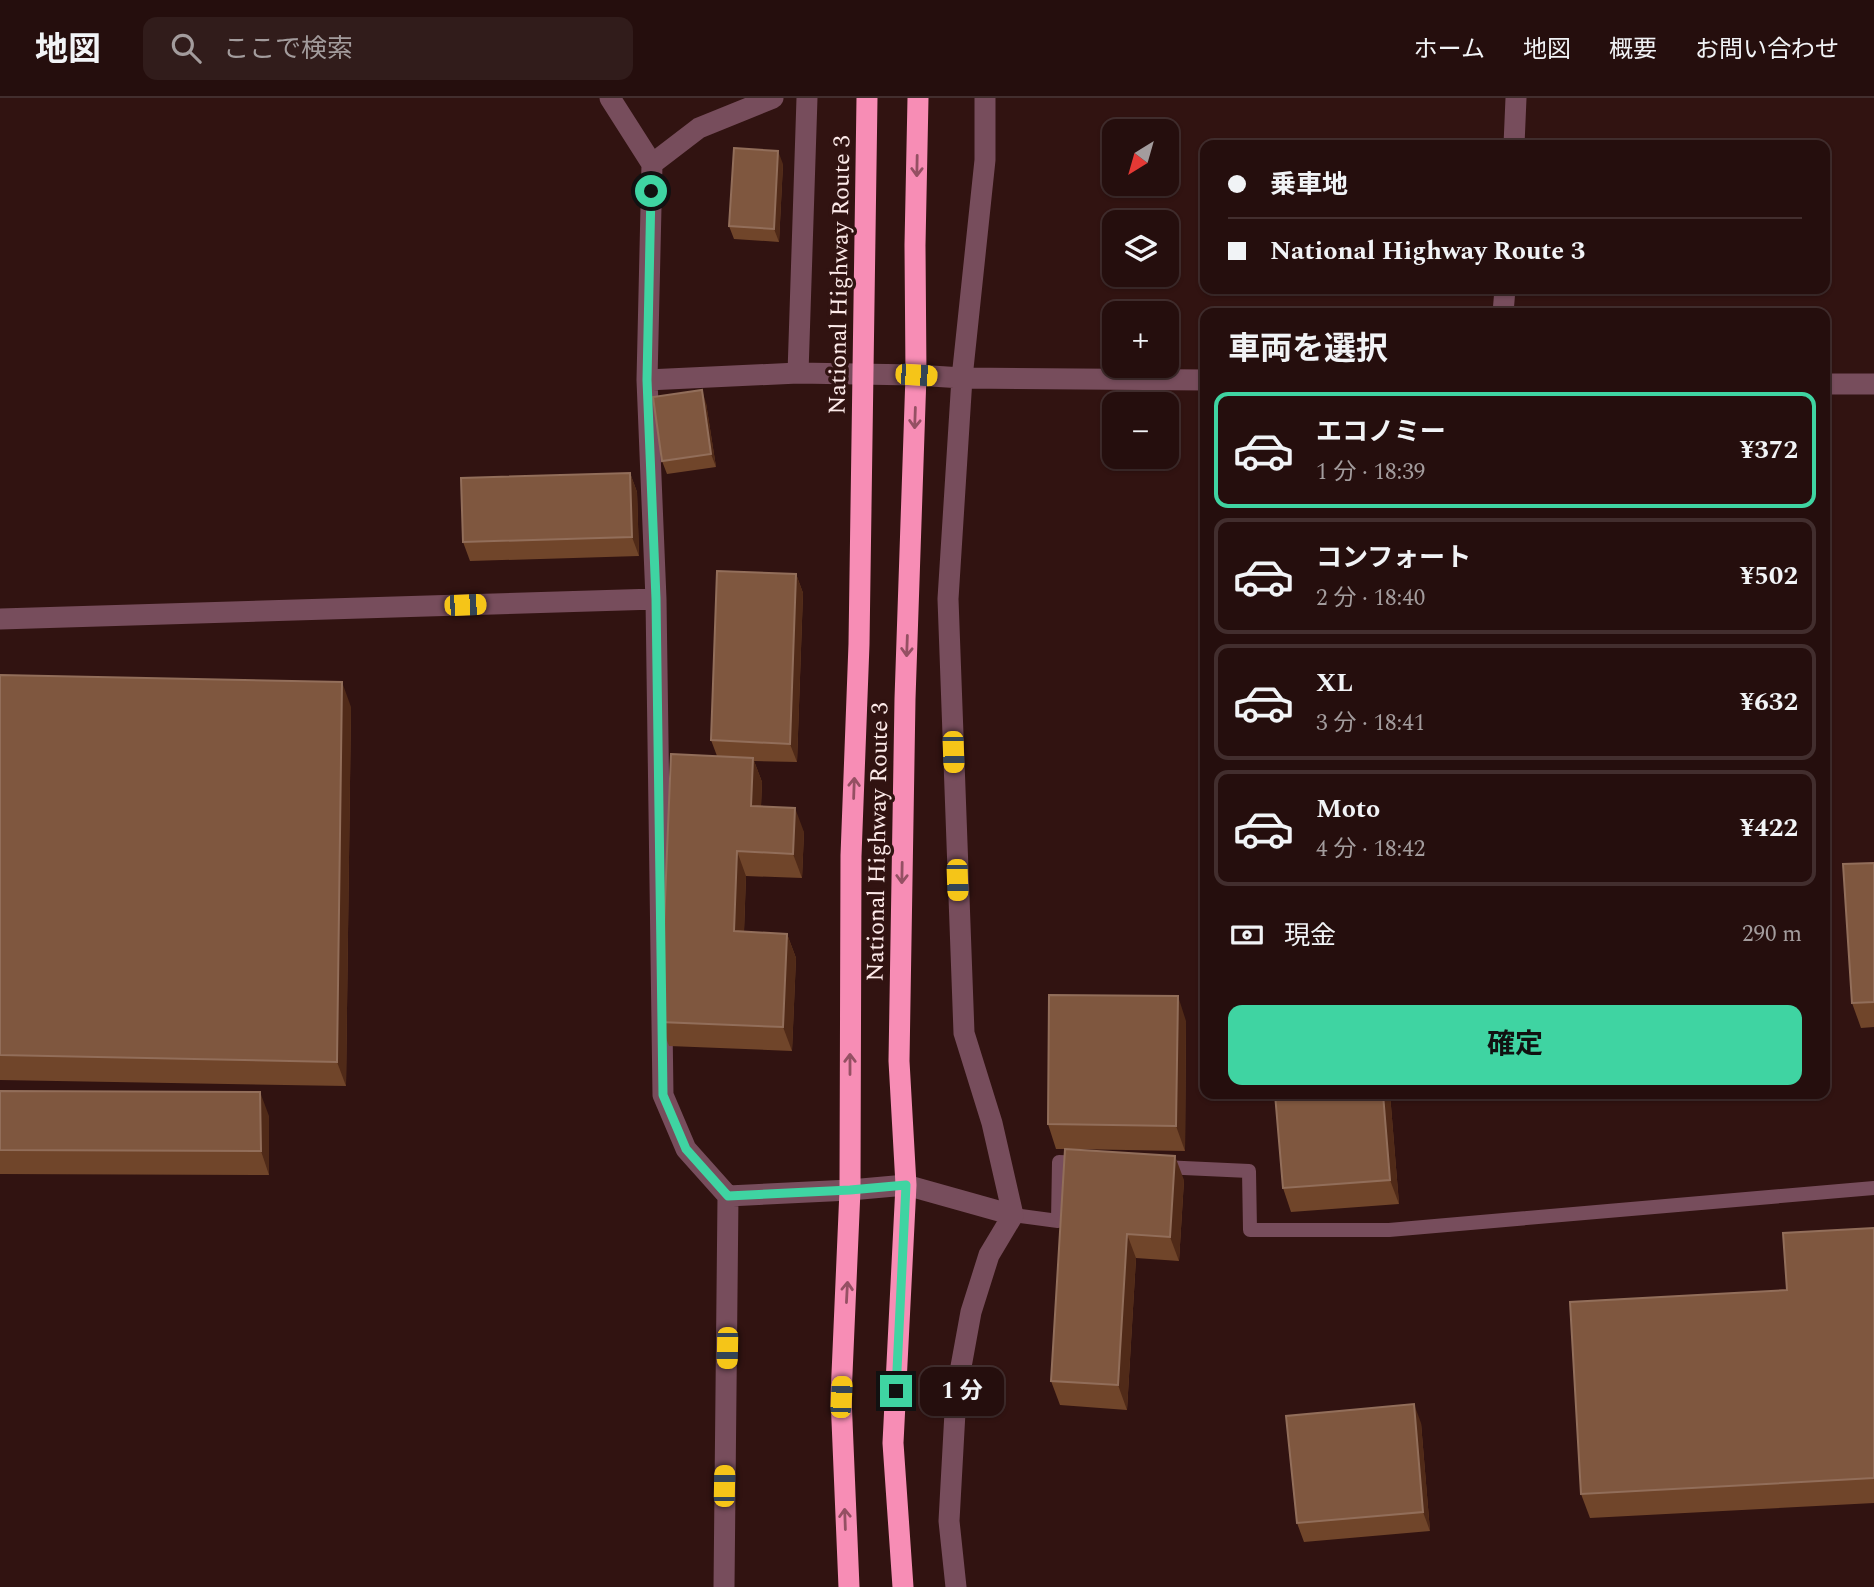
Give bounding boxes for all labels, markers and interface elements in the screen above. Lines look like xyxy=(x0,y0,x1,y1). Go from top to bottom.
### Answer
search box xyxy=(143,17,633,80)
text: 地図 xyxy=(35,25,101,75)
icon: search xyxy=(167,29,205,67)
text: ここで検索 xyxy=(223,29,353,69)
text: ホーム xyxy=(1414,32,1485,68)
text: 地図 xyxy=(1523,32,1571,68)
text: 概要 xyxy=(1609,32,1657,68)
text: お問い合わせ xyxy=(1695,32,1839,68)
north arrow xyxy=(1102,119,1180,196)
map controls xyxy=(1102,119,1179,469)
street label: National Highway Route 3 xyxy=(820,135,860,415)
one-way arrow xyxy=(910,154,923,177)
text: 乗車地 xyxy=(1270,165,1348,205)
route start xyxy=(635,175,667,207)
button: layers xyxy=(1102,210,1179,287)
text: National Highway Route 3 xyxy=(1270,231,1585,271)
button: + xyxy=(1102,301,1179,378)
text: 車両を選択 xyxy=(1228,325,1388,374)
car xyxy=(895,363,938,387)
button: − xyxy=(1102,392,1179,469)
one-way arrow xyxy=(908,406,921,429)
text: エコノミー xyxy=(1316,412,1446,452)
icon: car xyxy=(1232,419,1295,482)
text: ¥372 xyxy=(1740,430,1798,470)
text: 1 分 · 18:39 xyxy=(1316,455,1425,490)
text: コンフォート xyxy=(1316,538,1471,578)
icon: car xyxy=(1232,545,1295,608)
text: ¥502 xyxy=(1740,556,1798,596)
text: 2 分 · 18:40 xyxy=(1316,581,1425,616)
car xyxy=(444,594,487,616)
one-way arrow xyxy=(900,634,914,657)
text: XL xyxy=(1316,663,1353,703)
icon: car xyxy=(1232,671,1295,734)
text: ¥632 xyxy=(1740,682,1798,722)
street label: National Highway Route 3 xyxy=(858,702,898,982)
text: 3 分 · 18:41 xyxy=(1316,706,1425,741)
car xyxy=(942,731,965,773)
one-way arrow xyxy=(847,776,860,799)
text: Moto xyxy=(1316,789,1380,829)
icon: car xyxy=(1232,797,1295,860)
text: ¥422 xyxy=(1740,808,1798,848)
text: 4 分 · 18:42 xyxy=(1316,832,1425,867)
car xyxy=(946,859,969,901)
one-way arrow xyxy=(895,861,909,884)
icon: cash xyxy=(1228,916,1266,954)
text: 現金 xyxy=(1284,916,1336,956)
text: 290 m xyxy=(1742,917,1802,952)
button: 確定 xyxy=(1228,1005,1802,1085)
one-way arrow xyxy=(843,1053,857,1076)
one-way arrow xyxy=(840,1280,853,1303)
car xyxy=(717,1327,738,1369)
callout: 1 分 xyxy=(920,1366,1004,1416)
text: 1 分 xyxy=(941,1374,983,1409)
car xyxy=(830,1375,853,1419)
route end xyxy=(880,1375,912,1407)
car xyxy=(714,1465,735,1507)
one-way arrow xyxy=(838,1508,852,1531)

